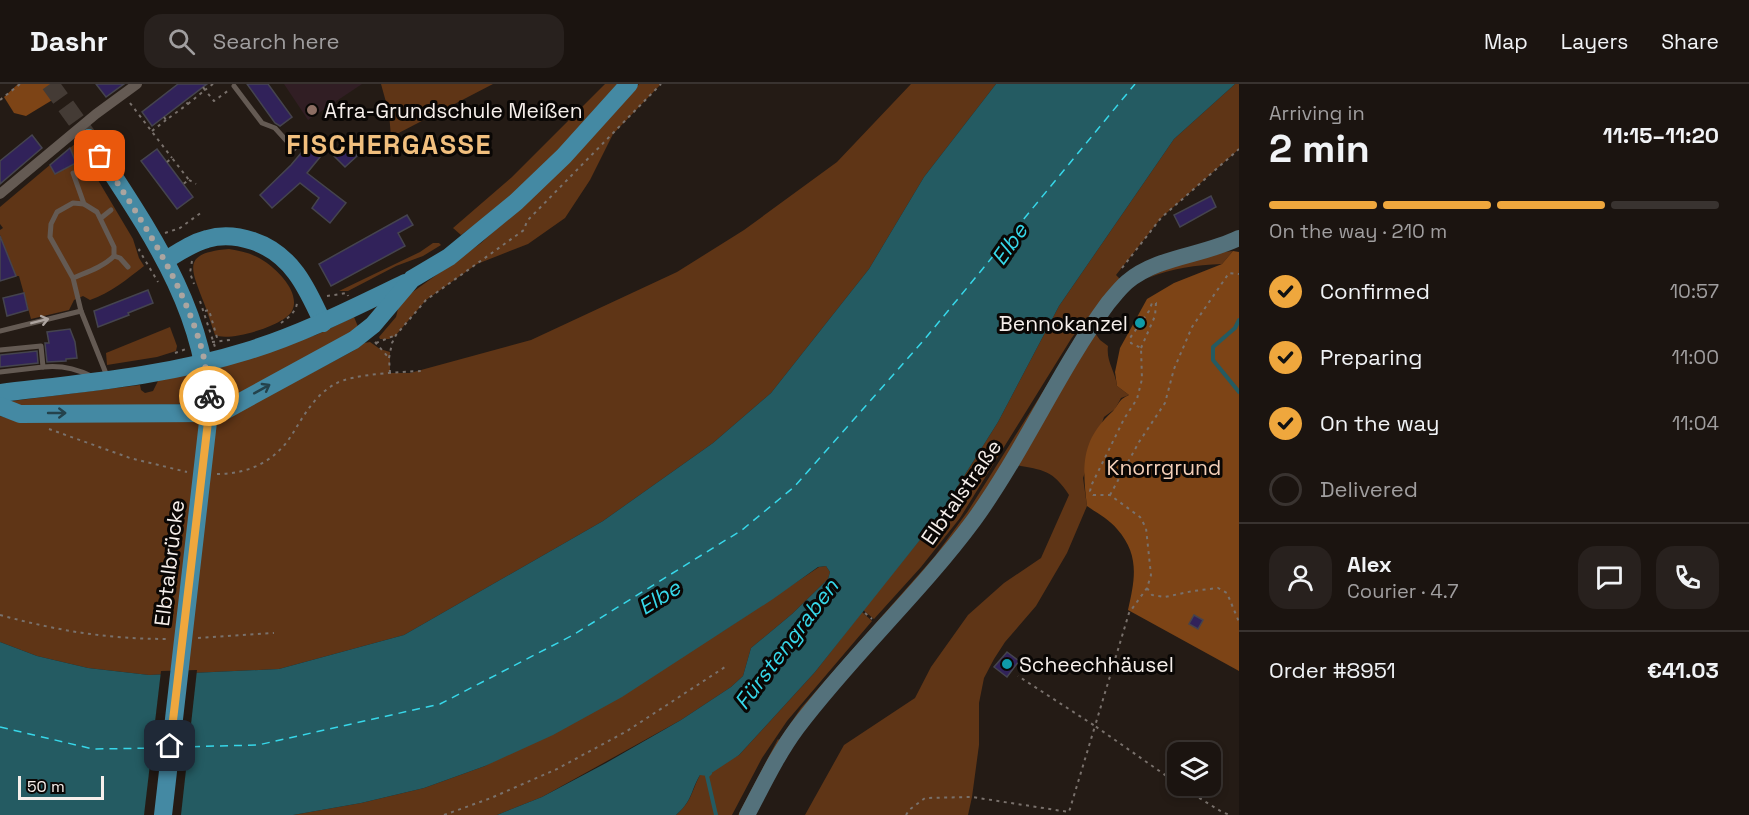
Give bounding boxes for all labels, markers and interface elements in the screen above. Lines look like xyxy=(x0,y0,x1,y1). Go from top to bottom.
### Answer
search box xyxy=(144,14,564,68)
text: Dashr xyxy=(30,23,108,59)
icon: search xyxy=(165,25,198,58)
text: Search here xyxy=(213,27,340,55)
text: Map xyxy=(1484,28,1528,55)
text: Layers xyxy=(1561,28,1628,55)
text: Share xyxy=(1661,28,1719,55)
place label: Afra-Grundschule Meißen xyxy=(324,97,583,124)
text: Arriving in xyxy=(1269,100,1365,126)
marker: Afra-Grundschule Meißen xyxy=(305,103,319,117)
text: 11:15–11:20 xyxy=(1603,121,1719,149)
text: 2 min xyxy=(1269,124,1370,173)
district label: FISCHERGASSE xyxy=(286,127,492,162)
pin xyxy=(74,130,125,181)
icon: bag xyxy=(83,139,116,172)
water label: Elbe xyxy=(985,217,1034,270)
text: On the way · 210 m xyxy=(1269,218,1447,244)
icon: check xyxy=(1269,275,1302,308)
text: Confirmed xyxy=(1320,277,1430,305)
text: 10:57 xyxy=(1670,278,1719,304)
place label: Bennokanzel xyxy=(999,310,1128,337)
one-way arrow xyxy=(31,315,50,327)
marker: Bennokanzel xyxy=(1133,316,1147,330)
icon: check xyxy=(1269,341,1302,374)
text: Preparing xyxy=(1320,343,1422,371)
text: 11:00 xyxy=(1672,344,1719,370)
courier xyxy=(179,366,239,426)
icon: bike xyxy=(193,380,226,413)
one-way arrow xyxy=(254,383,271,395)
one-way arrow xyxy=(47,407,67,419)
icon: check xyxy=(1269,407,1302,440)
text: On the way xyxy=(1320,409,1439,437)
text: 11:04 xyxy=(1672,410,1719,436)
street label: Elbtalstraße xyxy=(915,434,1007,550)
park label: Knorrgrund xyxy=(1107,454,1221,481)
text: Delivered xyxy=(1320,475,1418,503)
street label: Elbtalbrücke xyxy=(148,498,190,628)
button: person xyxy=(1269,546,1332,609)
button: chat xyxy=(1578,546,1641,609)
button: phone xyxy=(1656,546,1719,609)
text: Alex xyxy=(1347,550,1392,578)
water label: Elbe xyxy=(633,573,686,621)
water label: Fürstengraben xyxy=(728,573,845,715)
text: Courier · 4.7 xyxy=(1347,578,1458,604)
place label: Scheechhäusel xyxy=(1019,651,1174,678)
text: Order #8951 xyxy=(1269,656,1396,684)
text: €41.03 xyxy=(1647,656,1719,684)
marker: Scheechhäusel xyxy=(1000,657,1014,671)
pin xyxy=(144,720,195,771)
icon: home xyxy=(153,729,186,762)
map controls xyxy=(1167,742,1221,796)
button: layers xyxy=(1167,742,1221,796)
scale bar xyxy=(18,773,104,800)
text: 50 m xyxy=(27,776,65,797)

